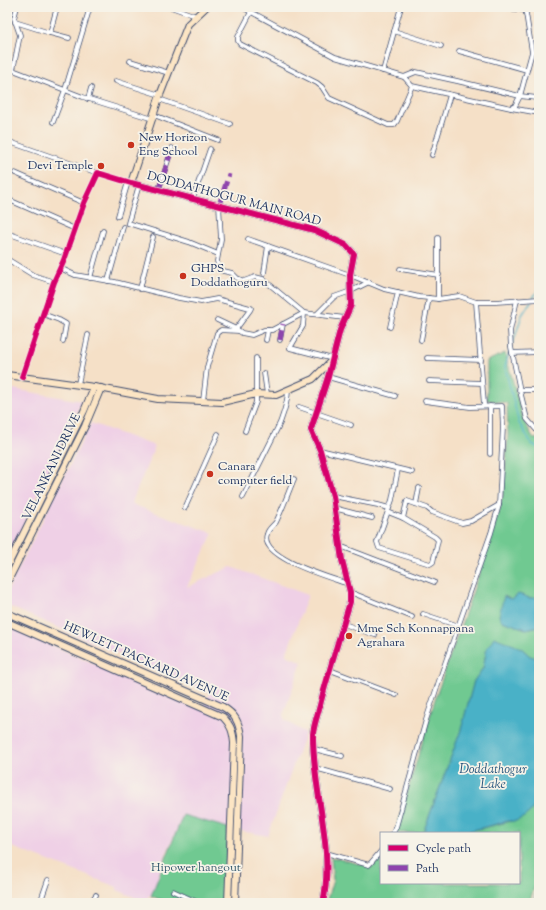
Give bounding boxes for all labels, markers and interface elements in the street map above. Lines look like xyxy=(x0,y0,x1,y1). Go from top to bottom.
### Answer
place label: New Horizon Eng School xyxy=(139,129,208,161)
marker: New Horizon Eng School xyxy=(126,140,136,150)
place label: Devi Temple xyxy=(28,157,93,175)
marker: Devi Temple xyxy=(96,161,106,171)
street label: DODDATHOGUR MAIN ROAD xyxy=(145,167,323,231)
place label: GHPS Doddathoguru xyxy=(191,260,268,292)
marker: GHPS Doddathoguru xyxy=(178,271,188,281)
street label: VELANKANI DRIVE xyxy=(18,410,86,524)
place label: Canara computer field xyxy=(218,458,292,490)
marker: Canara computer field xyxy=(205,469,215,479)
street label: HEWLETT PACKARD AVENUE xyxy=(60,617,232,707)
place label: Mme Sch Konnappana Agrahara xyxy=(357,620,474,652)
marker: Mme Sch Konnappana Agrahara xyxy=(344,631,354,641)
water label: Doddathogur Lake xyxy=(459,761,527,794)
legend xyxy=(380,832,520,884)
text: Cycle path xyxy=(416,840,471,858)
park label: Hipower hangout xyxy=(151,859,241,877)
text: Path xyxy=(416,860,439,878)

